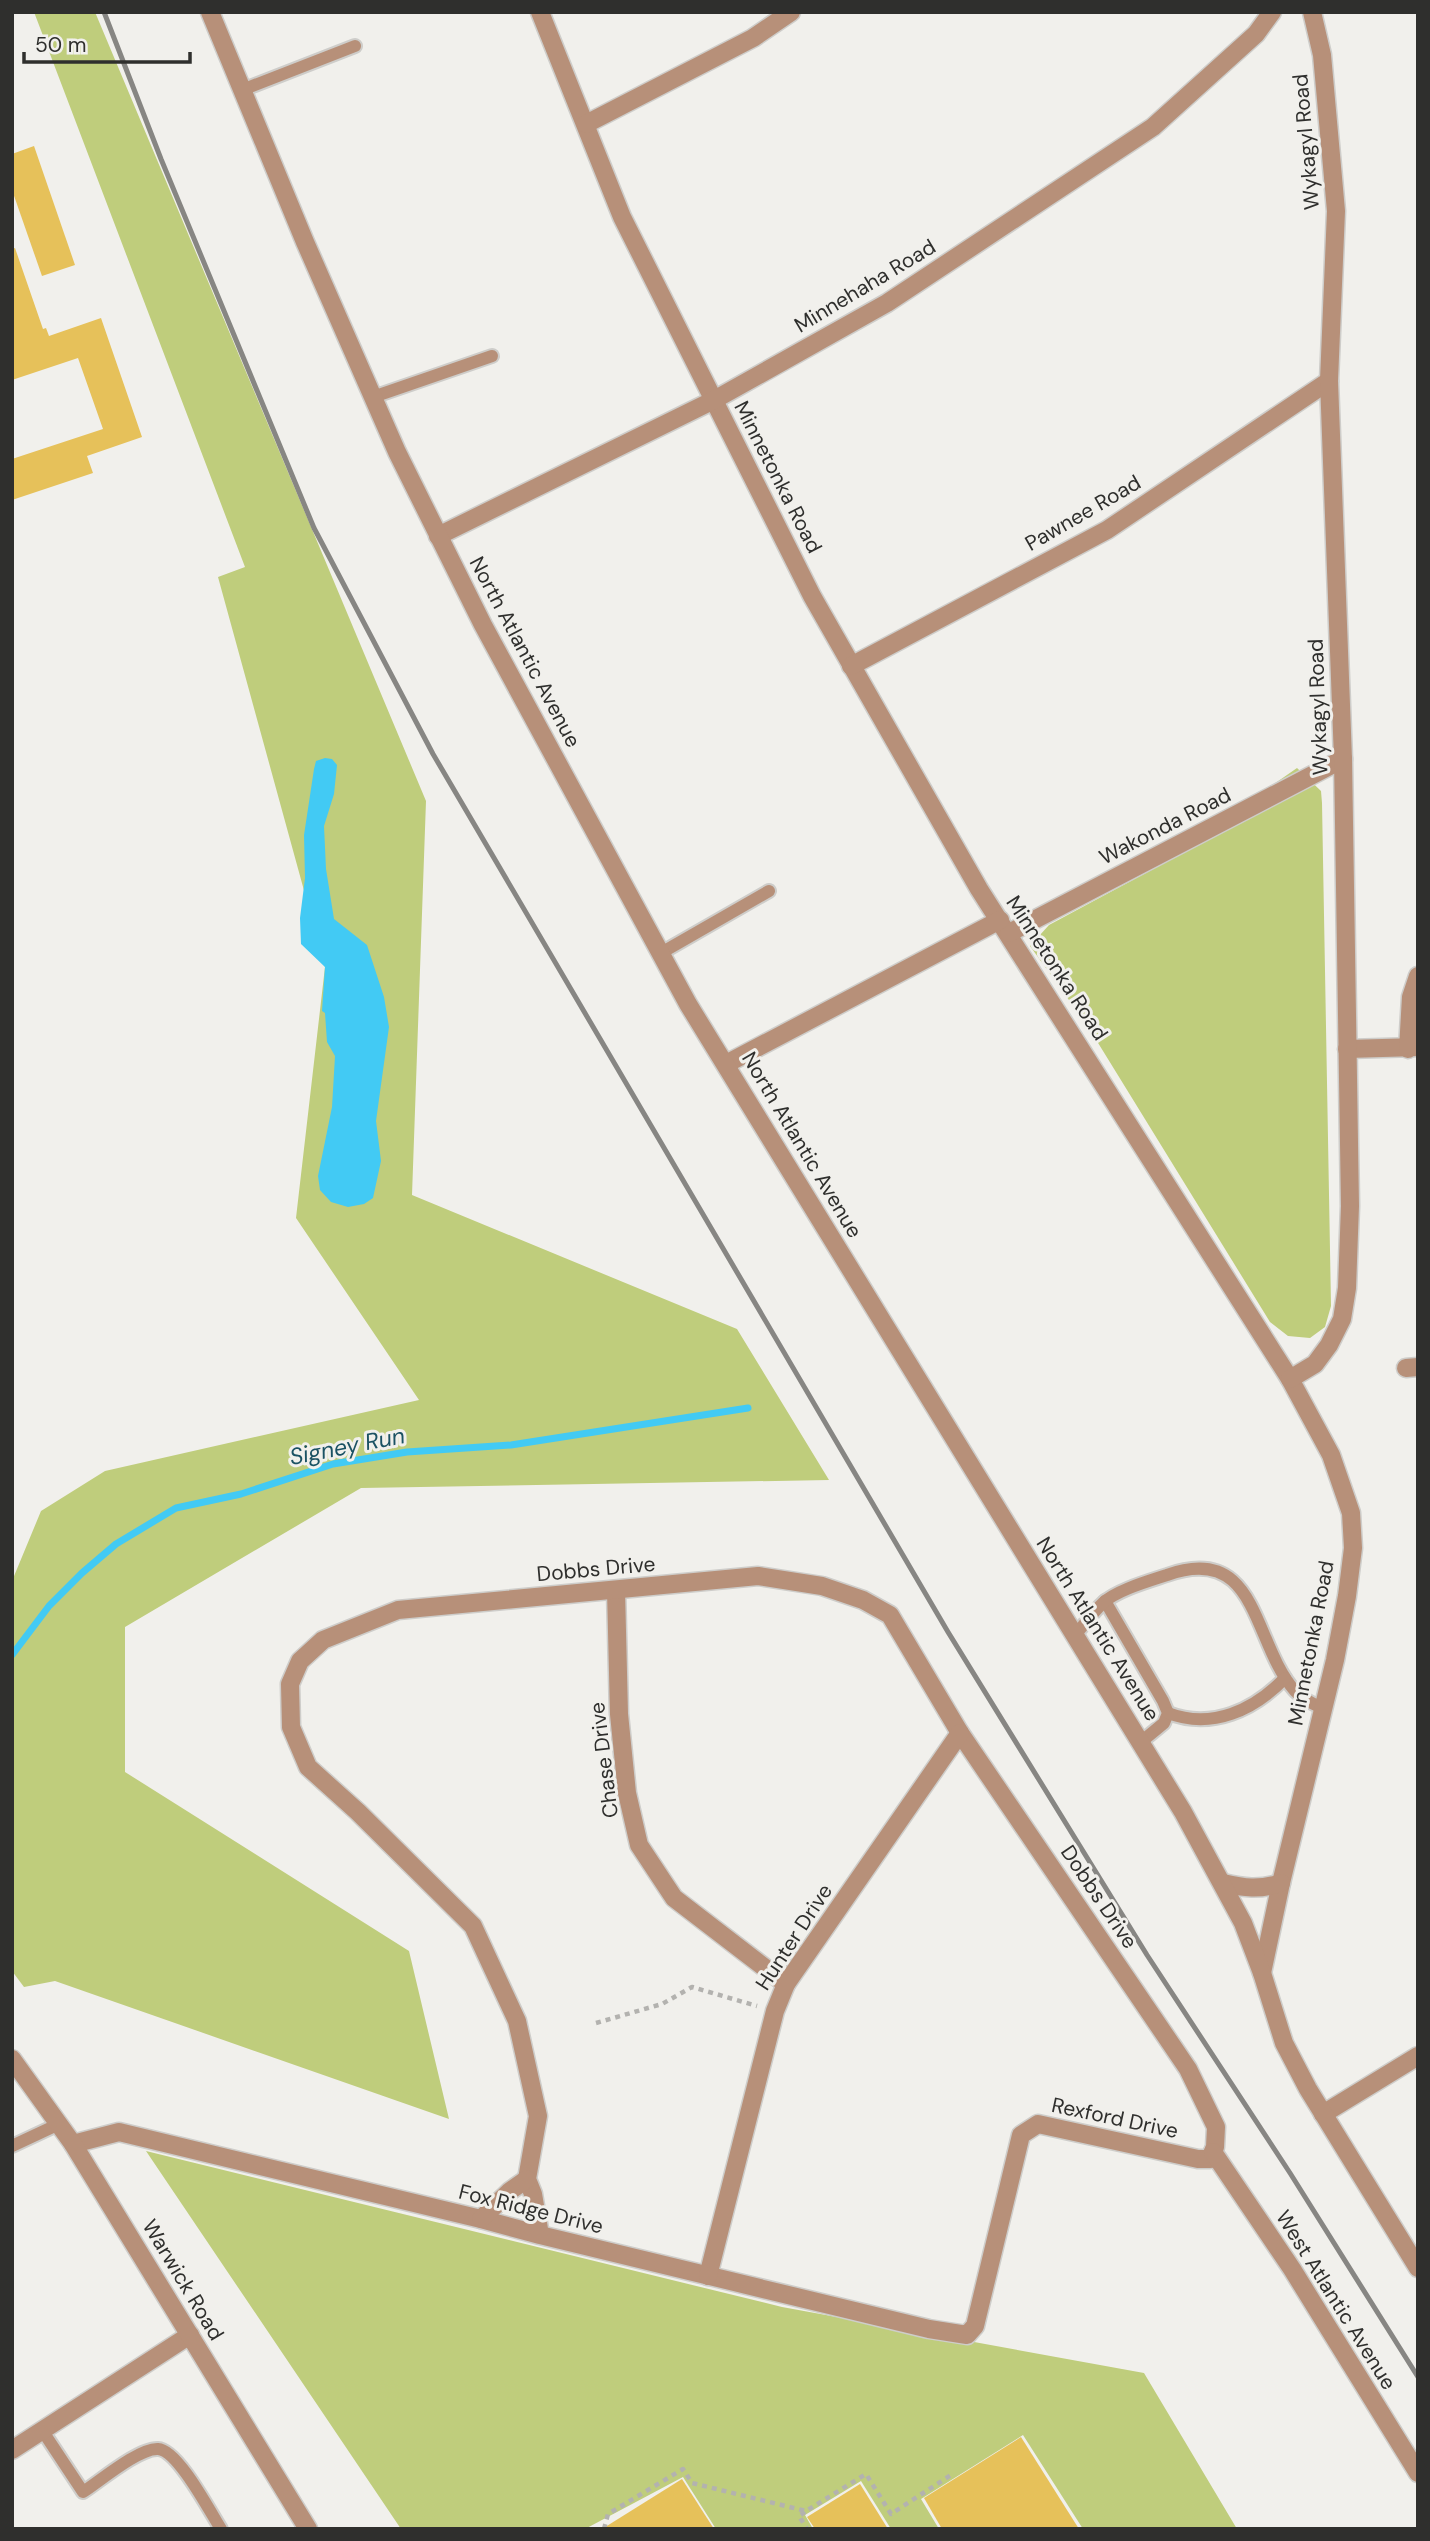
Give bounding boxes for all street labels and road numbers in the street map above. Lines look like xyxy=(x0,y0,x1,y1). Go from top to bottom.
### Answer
street label: Wykagyl Road xyxy=(1286,73,1326,211)
street label: Minnehaha Road xyxy=(789,233,941,339)
street label: Minnetonka Road xyxy=(728,396,828,558)
street label: Pawnee Road xyxy=(1020,469,1146,557)
street label: North Atlantic Avenue xyxy=(463,552,587,752)
street label: Wykagyl Road xyxy=(1302,638,1334,776)
street label: Wakonda Road xyxy=(1094,781,1236,871)
street label: Minnetonka Road xyxy=(1000,890,1114,1046)
street label: North Atlantic Avenue xyxy=(735,1047,869,1243)
street label: North Atlantic Avenue xyxy=(1030,1532,1166,1727)
street label: Dobbs Drive xyxy=(535,1550,657,1588)
street label: Minnetonka Road xyxy=(1281,1558,1341,1728)
street label: Chase Drive xyxy=(583,1700,625,1819)
street label: Dobbs Drive xyxy=(1054,1840,1144,1954)
street label: Hunter Drive xyxy=(749,1878,839,1996)
street label: Rexford Drive xyxy=(1049,2091,1181,2145)
street label: Fox Ridge Drive xyxy=(456,2178,606,2241)
street label: West Atlantic Avenue xyxy=(1269,2205,1403,2395)
street label: Warwick Road xyxy=(136,2214,230,2346)

